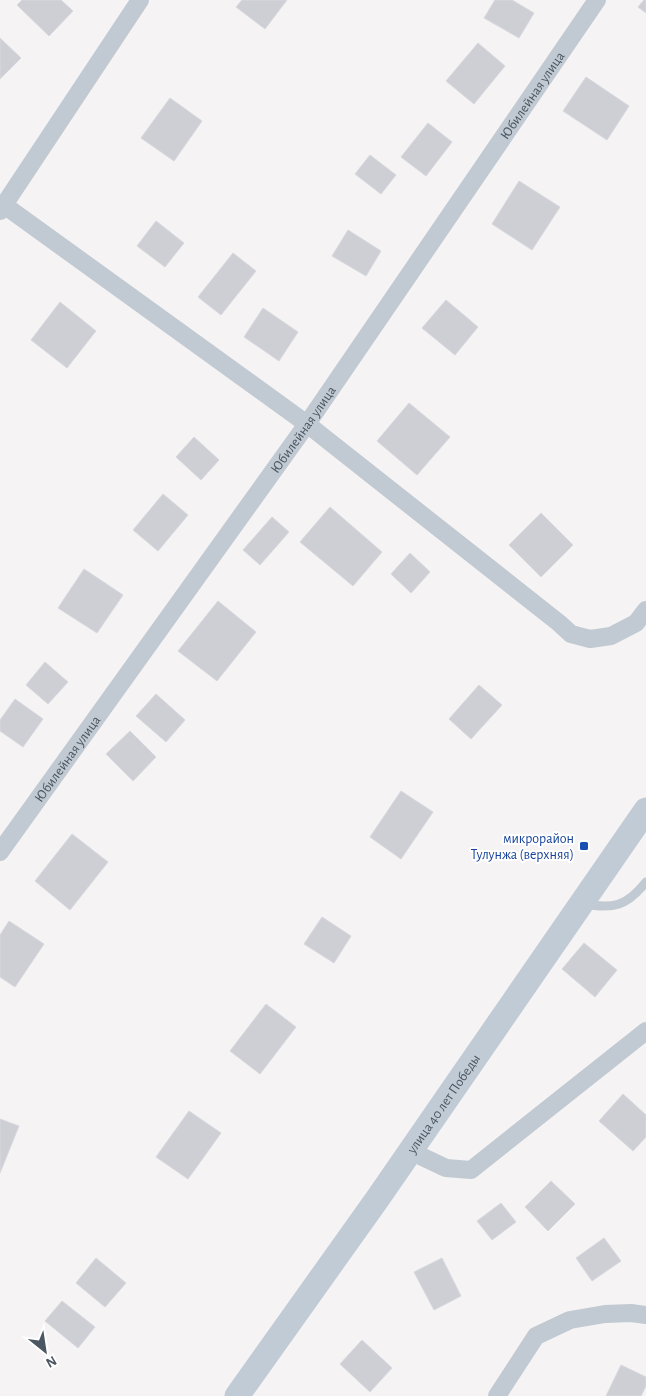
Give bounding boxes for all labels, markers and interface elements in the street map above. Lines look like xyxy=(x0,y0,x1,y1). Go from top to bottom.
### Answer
street label: Юбилейная улица xyxy=(498,49,568,142)
street label: Юбилейная улица xyxy=(268,383,339,476)
street label: Юбилейная улица xyxy=(32,713,104,805)
place label: микрорайон Тулунжа (верхняя) xyxy=(471,832,574,862)
marker: микрорайон Тулунжа (верхняя) xyxy=(578,840,590,852)
street label: улица 40 лет Победы xyxy=(404,1052,483,1157)
north arrow xyxy=(20,1326,70,1376)
text: N xyxy=(43,1353,59,1370)

